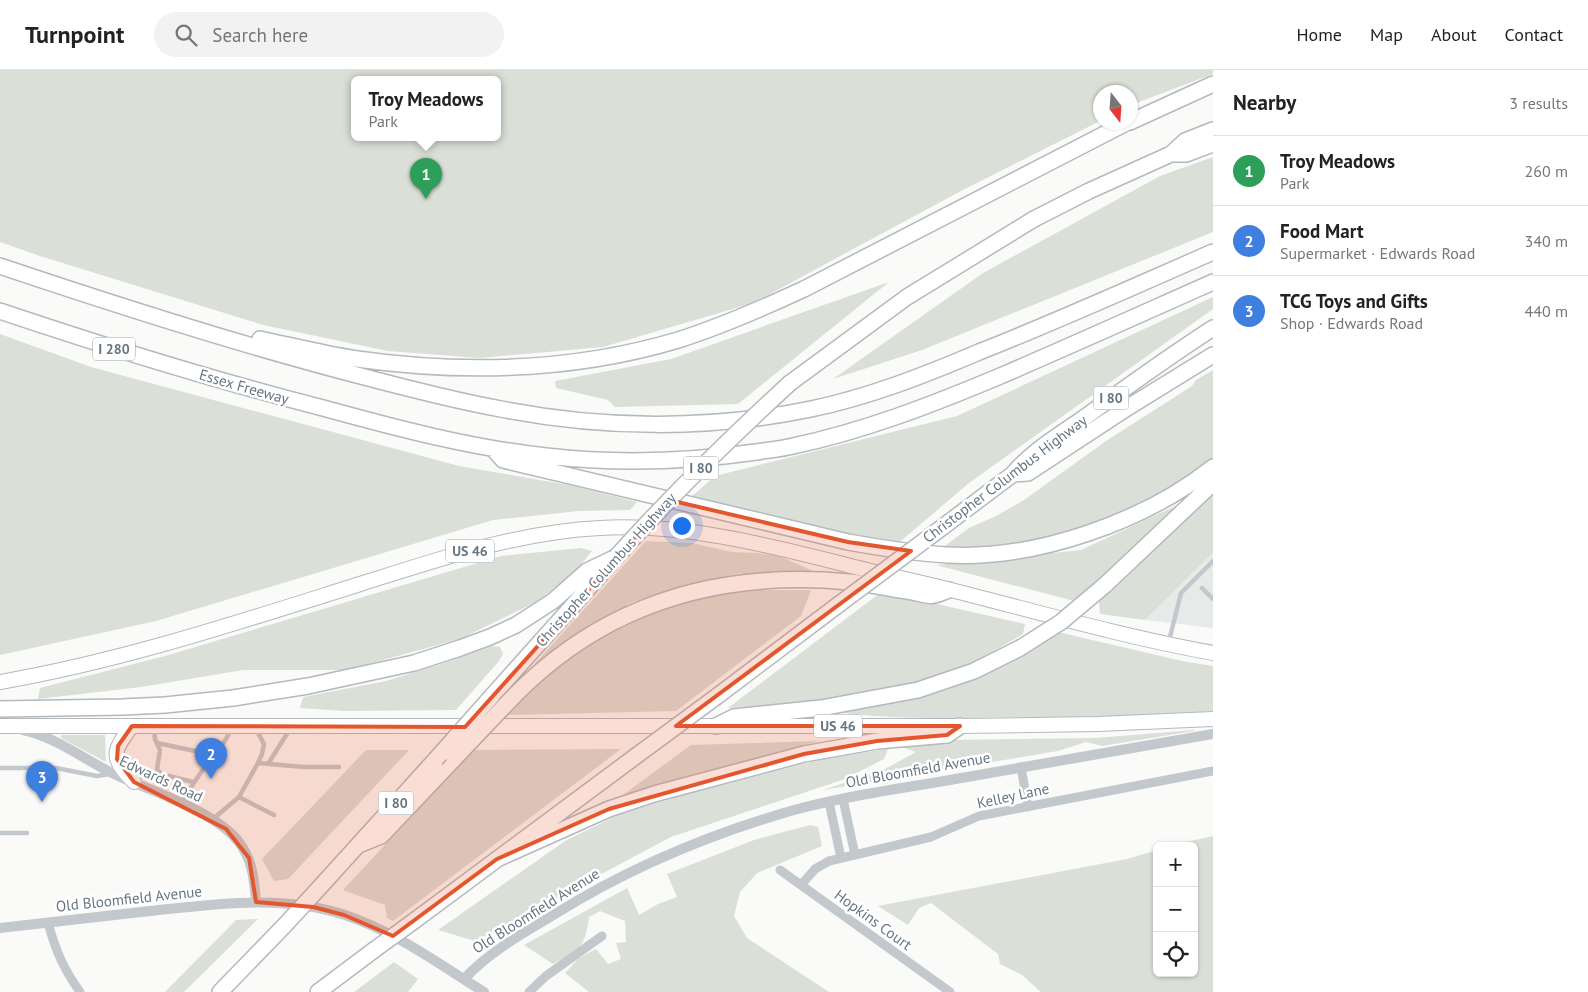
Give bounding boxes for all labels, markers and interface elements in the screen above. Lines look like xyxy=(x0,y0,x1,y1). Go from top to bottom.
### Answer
search box xyxy=(154,12,504,57)
text: Turnpoint xyxy=(25,19,124,50)
icon: search xyxy=(172,21,200,49)
text: Search here xyxy=(212,23,308,47)
text: Home xyxy=(1296,23,1342,46)
text: Map xyxy=(1370,23,1403,46)
text: About xyxy=(1431,23,1477,46)
text: Contact xyxy=(1505,23,1563,46)
popup xyxy=(351,76,501,141)
north arrow xyxy=(1093,85,1138,130)
text: Troy Meadows xyxy=(369,87,483,111)
text: Nearby xyxy=(1233,89,1296,116)
text: 3 results xyxy=(1509,93,1568,113)
text: Park xyxy=(369,111,398,131)
text: Troy Meadows xyxy=(1280,149,1395,173)
pin: 1 xyxy=(410,158,442,199)
text: 1 xyxy=(1244,161,1254,181)
text: 260 m xyxy=(1525,161,1568,181)
text: Park xyxy=(1280,173,1309,193)
text: Food Mart xyxy=(1280,219,1364,243)
text: 2 xyxy=(1244,231,1254,251)
text: 340 m xyxy=(1525,231,1568,251)
text: Supermarket · Edwards Road xyxy=(1280,243,1475,263)
text: TCG Toys and Gifts xyxy=(1280,289,1428,313)
text: 3 xyxy=(1244,301,1254,321)
text: 440 m xyxy=(1525,301,1568,321)
text: Shop · Edwards Road xyxy=(1280,313,1423,333)
road number: I 280 xyxy=(93,338,135,360)
street label: Essex Freeway xyxy=(197,365,291,408)
road number: I 80 xyxy=(1094,386,1128,409)
street label: Christopher Columbus Highway xyxy=(919,410,1091,547)
road number: I 80 xyxy=(684,456,718,479)
street label: Christopher Columbus Highway xyxy=(531,489,680,651)
your location xyxy=(669,513,695,539)
road number: US 46 xyxy=(446,540,494,562)
road number: US 46 xyxy=(814,714,862,738)
pin: 2 xyxy=(195,738,227,779)
street label: Old Bloomfield Avenue xyxy=(844,747,992,792)
street label: Edwards Road xyxy=(116,751,206,806)
pin: 3 xyxy=(26,761,58,802)
street label: Kelley Lane xyxy=(975,779,1051,812)
road number: I 80 xyxy=(378,791,414,814)
map controls xyxy=(1153,842,1198,977)
button: + xyxy=(1153,842,1198,887)
street label: Old Bloomfield Avenue xyxy=(469,864,603,957)
street label: Old Bloomfield Avenue xyxy=(55,881,203,916)
street label: Hopkins Court xyxy=(831,885,916,954)
button: − xyxy=(1153,887,1198,932)
button: locate xyxy=(1153,932,1198,977)

